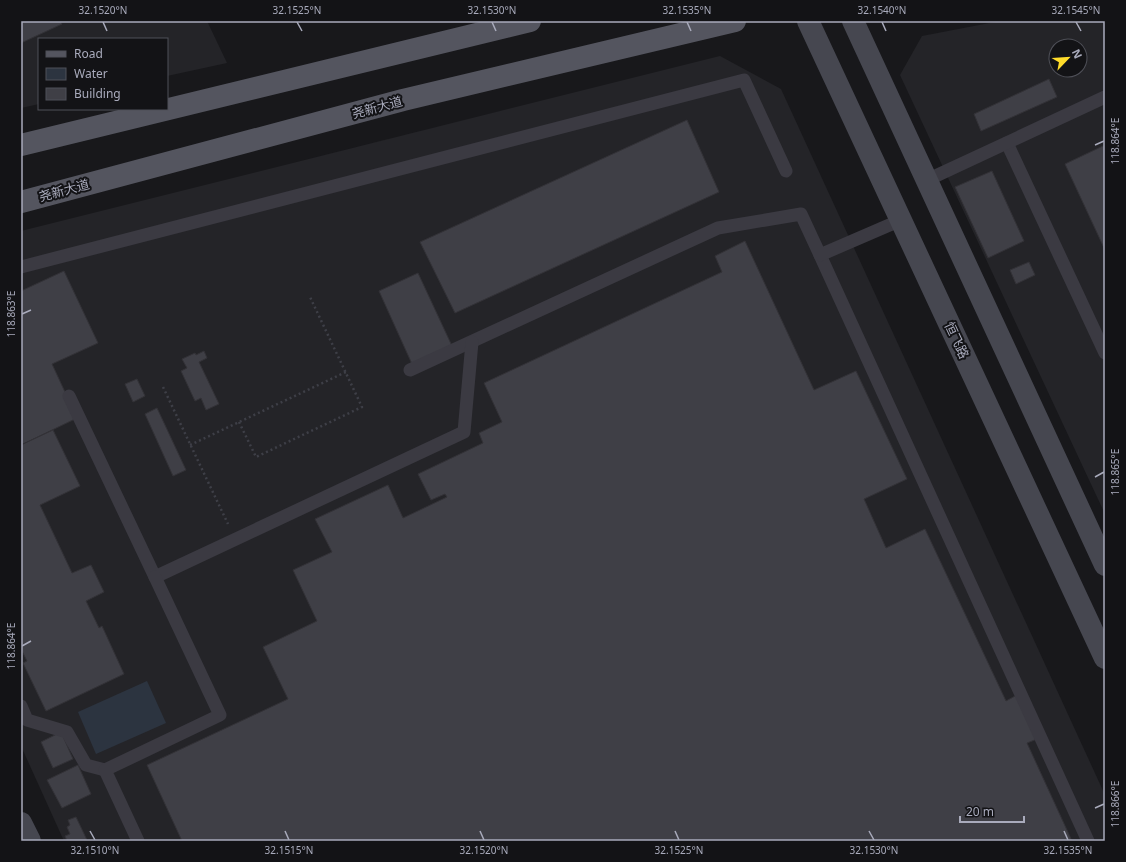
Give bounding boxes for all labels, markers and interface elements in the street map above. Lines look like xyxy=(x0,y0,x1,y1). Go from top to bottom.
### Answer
text: 32.1520°N xyxy=(79,3,127,17)
text: 32.1525°N xyxy=(273,3,321,17)
text: 32.1530°N xyxy=(468,3,516,17)
text: 32.1535°N xyxy=(663,3,711,17)
text: 32.1540°N xyxy=(858,3,906,17)
text: 32.1545°N xyxy=(1052,3,1100,17)
legend xyxy=(38,38,168,110)
north arrow xyxy=(1048,38,1088,78)
text: Road xyxy=(74,45,103,62)
text: N xyxy=(1069,46,1086,61)
text: Water xyxy=(74,65,108,82)
text: Building xyxy=(74,85,121,102)
street label: 尧新大道 xyxy=(350,92,404,122)
text: 118.864°E xyxy=(1108,118,1122,164)
street label: 尧新大道 xyxy=(37,175,91,205)
text: 118.863°E xyxy=(4,291,18,337)
street label: 恒飞路 xyxy=(941,319,973,361)
text: 118.865°E xyxy=(1108,449,1122,495)
text: 118.864°E xyxy=(4,623,18,669)
text: 118.866°E xyxy=(1108,781,1122,827)
scale bar xyxy=(960,798,1024,824)
text: 20 m xyxy=(966,803,994,820)
text: 32.1510°N xyxy=(71,843,119,857)
text: 32.1515°N xyxy=(265,843,313,857)
text: 32.1520°N xyxy=(460,843,508,857)
text: 32.1525°N xyxy=(655,843,703,857)
text: 32.1530°N xyxy=(850,843,898,857)
text: 32.1535°N xyxy=(1044,843,1092,857)

